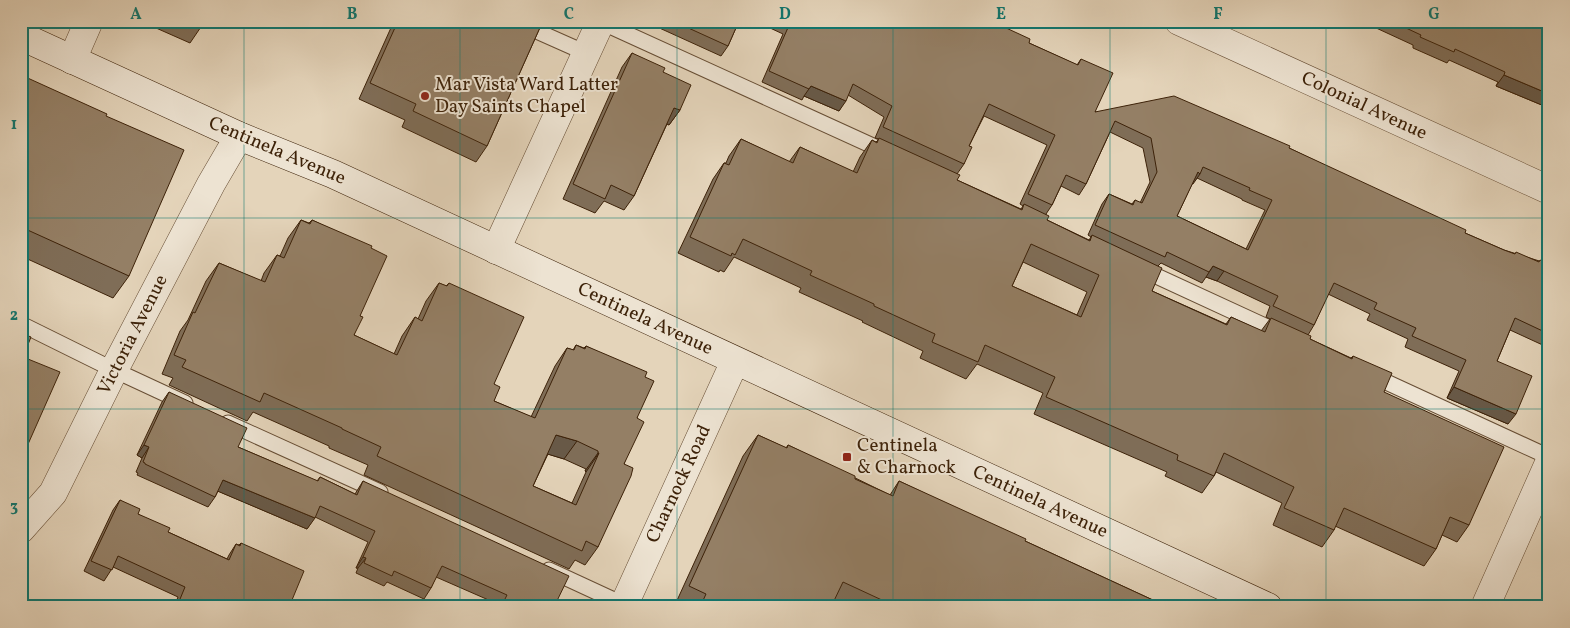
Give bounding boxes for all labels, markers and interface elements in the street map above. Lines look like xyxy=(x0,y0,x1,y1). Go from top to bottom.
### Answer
text: A xyxy=(130,4,142,26)
text: B xyxy=(347,4,358,26)
text: C xyxy=(564,4,574,26)
text: D xyxy=(779,4,791,26)
text: E xyxy=(996,4,1006,26)
text: F xyxy=(1213,4,1223,26)
text: G xyxy=(1428,4,1440,26)
street label: Colonial Avenue xyxy=(1297,65,1431,147)
place label: Mar Vista Ward Latter Day Saints Chapel xyxy=(435,72,618,120)
marker: Mar Vista Ward Latter Day Saints Chapel xyxy=(419,90,431,102)
street label: Centinela Avenue xyxy=(204,110,350,192)
text: 1 xyxy=(11,114,17,136)
street label: Victoria Avenue xyxy=(91,270,175,400)
street label: Centinela Avenue xyxy=(573,276,717,362)
text: 2 xyxy=(10,305,18,327)
street label: Charnock Road xyxy=(640,421,718,547)
place label: Centinela & Charnock xyxy=(857,433,956,481)
marker: Centinela & Charnock xyxy=(841,451,853,463)
street label: Centinela Avenue xyxy=(968,459,1112,545)
text: 3 xyxy=(10,496,18,518)

